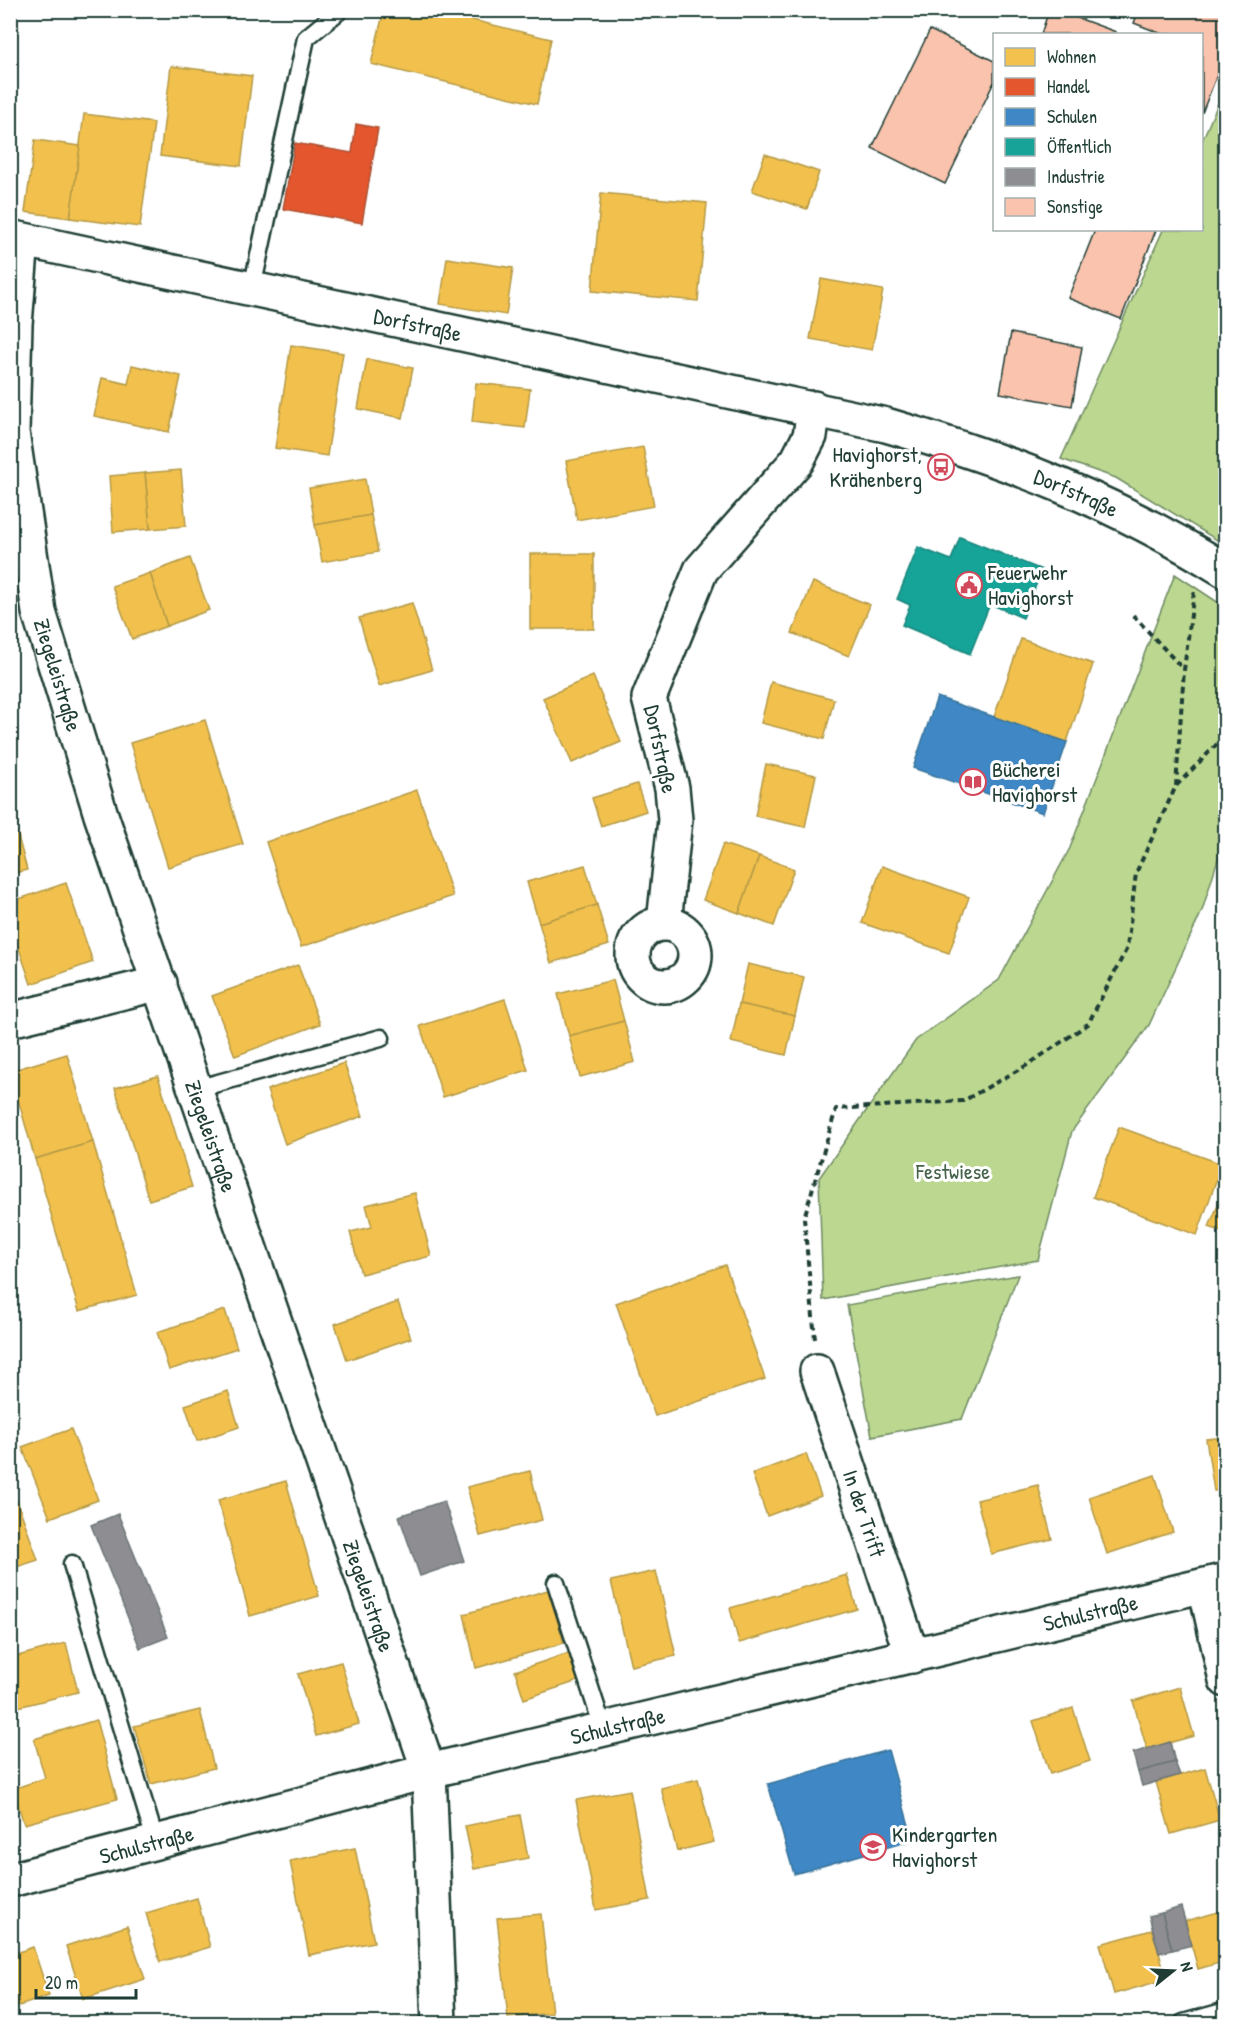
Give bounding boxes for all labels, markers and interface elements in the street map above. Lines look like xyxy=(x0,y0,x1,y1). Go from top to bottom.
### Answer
legend xyxy=(993,33,1203,231)
text: Wohnen xyxy=(1047,44,1096,69)
text: Handel xyxy=(1047,74,1090,99)
text: Schulen xyxy=(1047,104,1097,129)
text: Öffentlich xyxy=(1047,134,1112,159)
text: Industrie xyxy=(1047,164,1105,189)
text: Sonstige xyxy=(1047,194,1103,219)
street label: Dorfstraße xyxy=(371,300,465,349)
place label: Havighorst, Krähenberg xyxy=(829,439,922,494)
bus stop icon: Havighorst, Krähenberg xyxy=(926,452,956,482)
street label: Dorfstraße xyxy=(1030,461,1124,524)
place label: Feuerwehr Havighorst xyxy=(987,557,1073,612)
public building icon: Feuerwehr Havighorst xyxy=(954,570,984,600)
street label: Ziegeleistraße xyxy=(27,615,90,735)
street label: Dorfstraße xyxy=(637,702,685,796)
place label: Bücherei Havighorst xyxy=(992,754,1077,809)
library icon: Bücherei Havighorst xyxy=(958,767,988,797)
street label: Ziegeleistraße xyxy=(178,1076,244,1196)
park label: Festwiese xyxy=(915,1156,990,1186)
street label: In der Trift xyxy=(836,1466,893,1561)
street label: Ziegeleistraße xyxy=(336,1536,402,1656)
street label: Schulstraße xyxy=(1040,1587,1141,1638)
street label: Schulstraße xyxy=(567,1700,668,1752)
street label: Schulstraße xyxy=(96,1818,197,1871)
place label: Kindergarten Havighorst xyxy=(892,1819,997,1874)
school or university icon: Kindergarten Havighorst xyxy=(858,1832,888,1862)
north arrow xyxy=(1143,1941,1203,2001)
text: N xyxy=(1175,1959,1199,1974)
scale bar xyxy=(36,1962,136,2000)
text: 20 m xyxy=(45,1970,78,1995)

